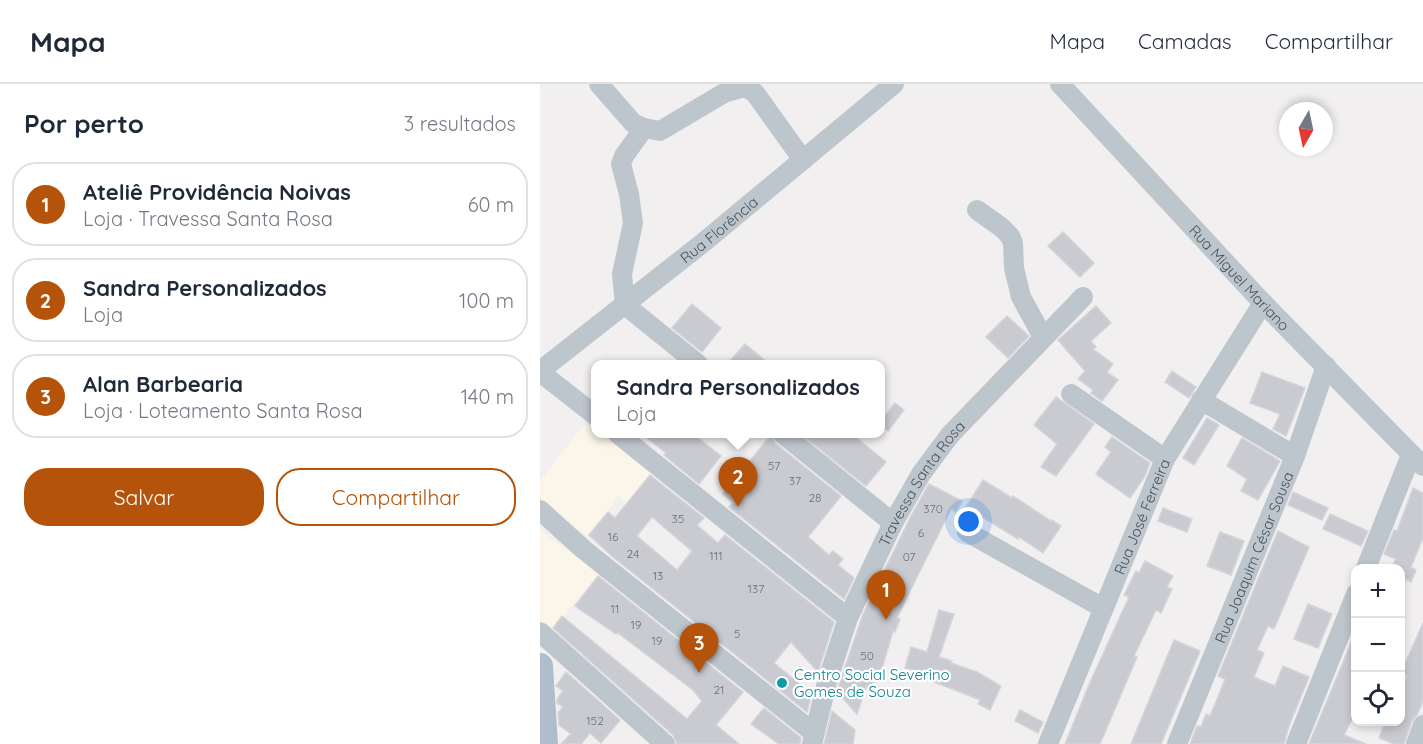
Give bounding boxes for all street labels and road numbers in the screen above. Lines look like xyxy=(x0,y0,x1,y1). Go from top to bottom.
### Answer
street label: Rua Florência xyxy=(676,192,762,267)
street label: Rua Miguel Mariano xyxy=(1185,220,1294,334)
street label: Travessa Santa Rosa xyxy=(874,416,969,549)
street label: Rua José Ferreira xyxy=(1109,456,1174,577)
street label: Rua Joaquim César Sousa xyxy=(1210,468,1297,646)

